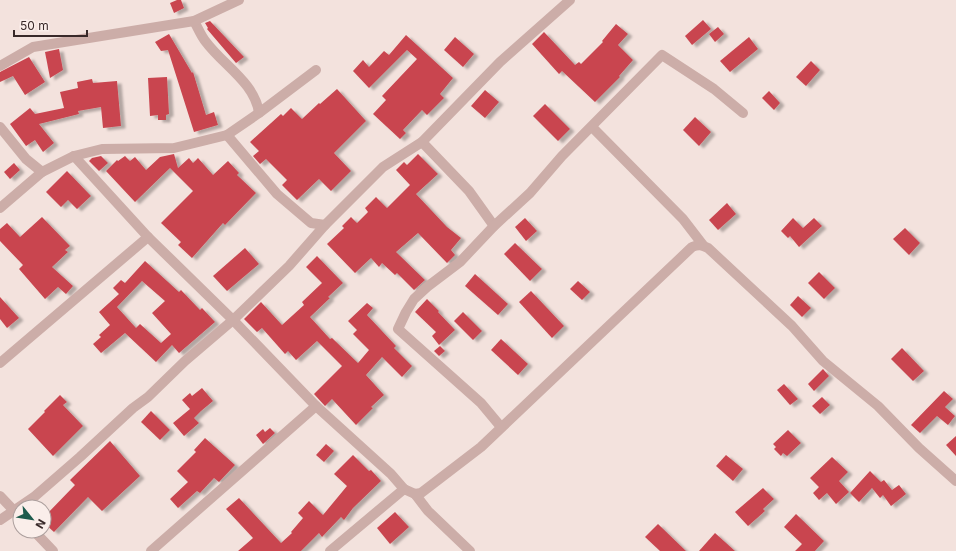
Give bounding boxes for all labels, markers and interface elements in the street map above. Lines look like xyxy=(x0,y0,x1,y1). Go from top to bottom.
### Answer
scale bar xyxy=(14,12,87,38)
text: 50 m xyxy=(20,18,49,33)
north arrow xyxy=(12,499,52,539)
text: N xyxy=(33,517,49,531)

